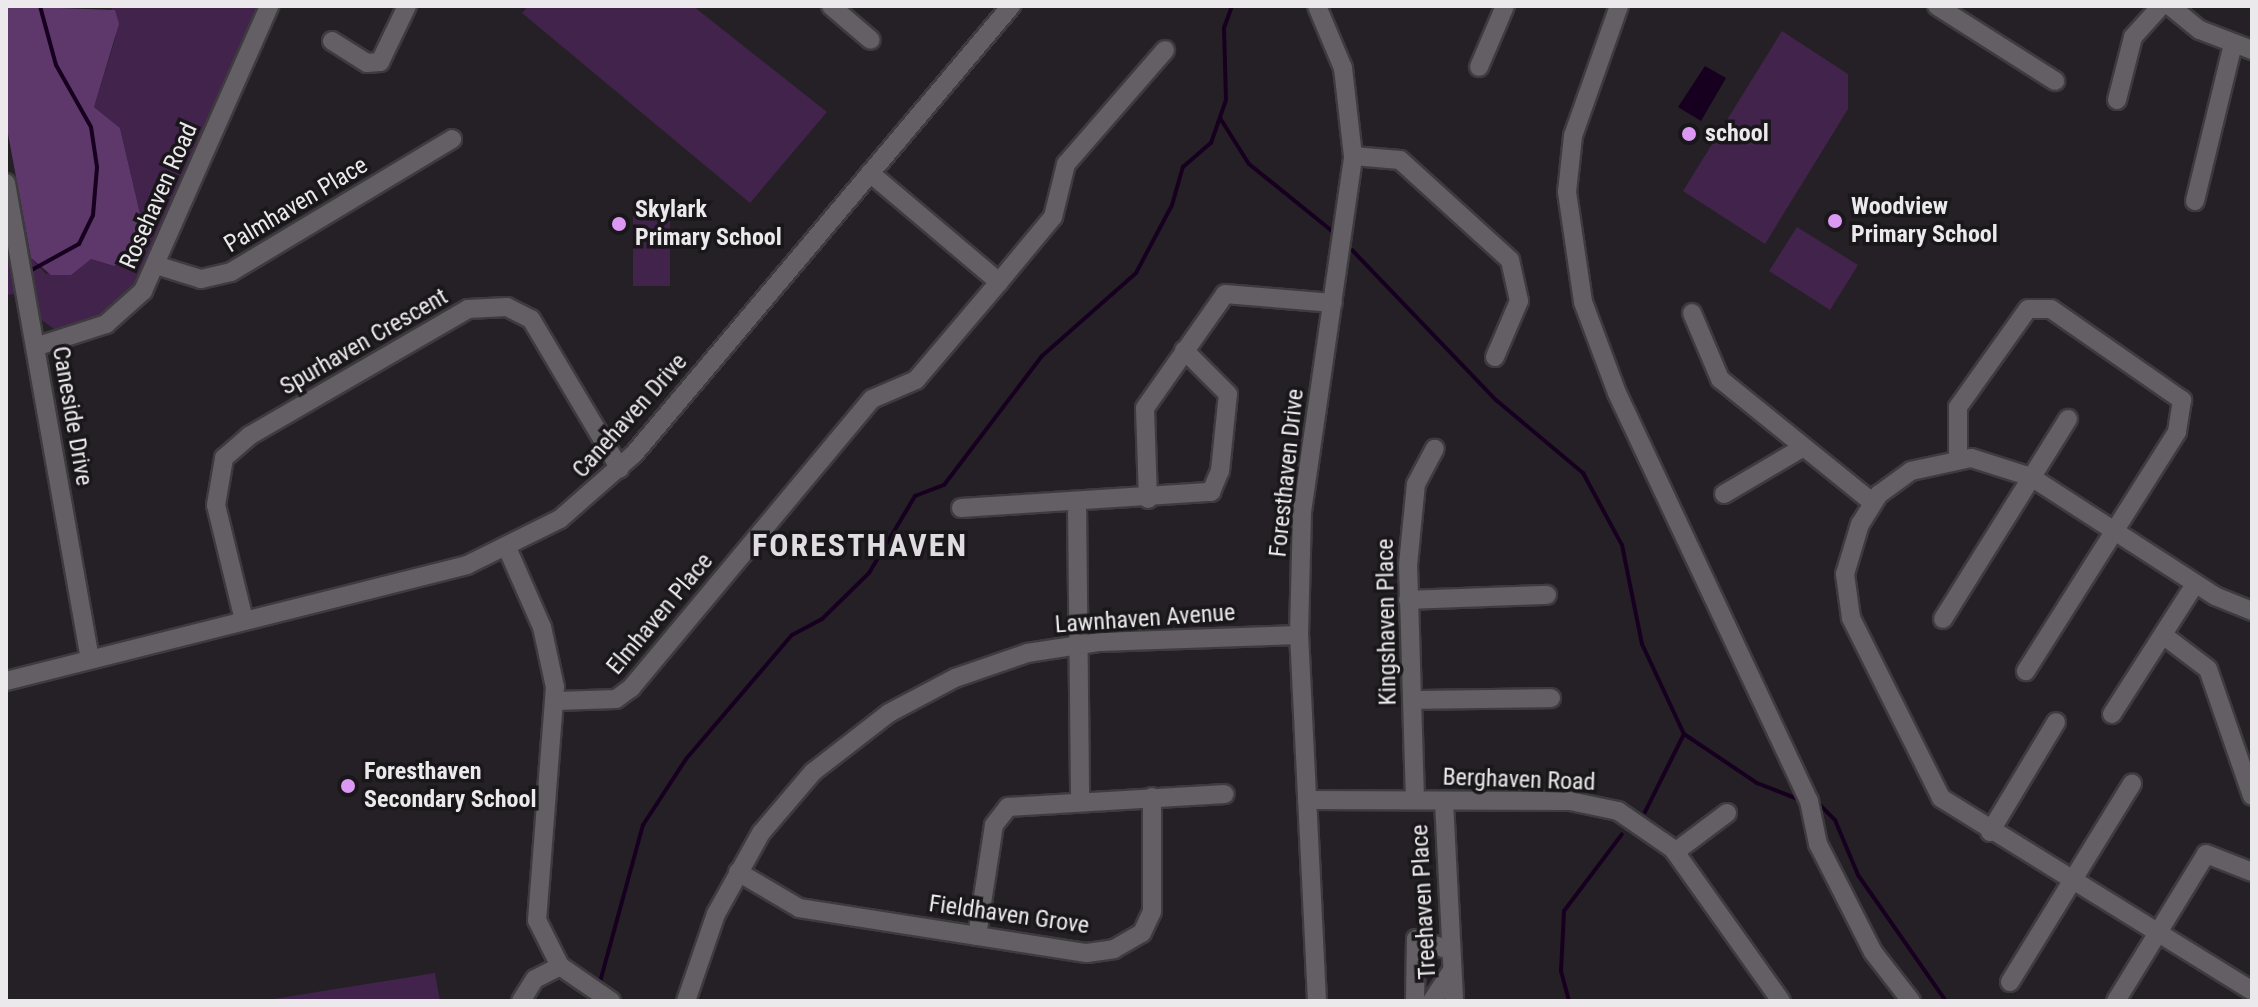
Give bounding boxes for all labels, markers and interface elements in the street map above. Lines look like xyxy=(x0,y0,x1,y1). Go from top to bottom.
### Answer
street label: Rosehaven Road xyxy=(114,119,204,273)
place label: school xyxy=(1705,120,1769,148)
marker: school xyxy=(1680,125,1698,143)
street label: Palmhaven Place xyxy=(219,151,373,259)
place label: Woodview Primary School xyxy=(1851,193,1998,249)
place label: Skylark Primary School xyxy=(635,196,782,252)
marker: Woodview Primary School xyxy=(1826,212,1844,230)
marker: Skylark Primary School xyxy=(610,215,628,233)
street label: Spurhaven Crescent xyxy=(275,282,453,402)
street label: Caneside Drive xyxy=(46,344,98,488)
street label: Canehaven Drive xyxy=(567,348,693,484)
street label: Foresthaven Drive xyxy=(1264,387,1310,559)
district label: FORESTHAVEN xyxy=(752,526,968,564)
street label: Kingshaven Place xyxy=(1371,538,1403,706)
street label: Elmhaven Place xyxy=(601,547,719,681)
street label: Lawnhaven Avenue xyxy=(1054,598,1236,640)
place label: Foresthaven Secondary School xyxy=(364,758,537,814)
street label: Berghaven Road xyxy=(1442,763,1596,797)
marker: Foresthaven Secondary School xyxy=(339,777,357,795)
street label: Treehaven Place xyxy=(1406,824,1442,980)
street label: Fieldhaven Grove xyxy=(927,889,1091,941)

